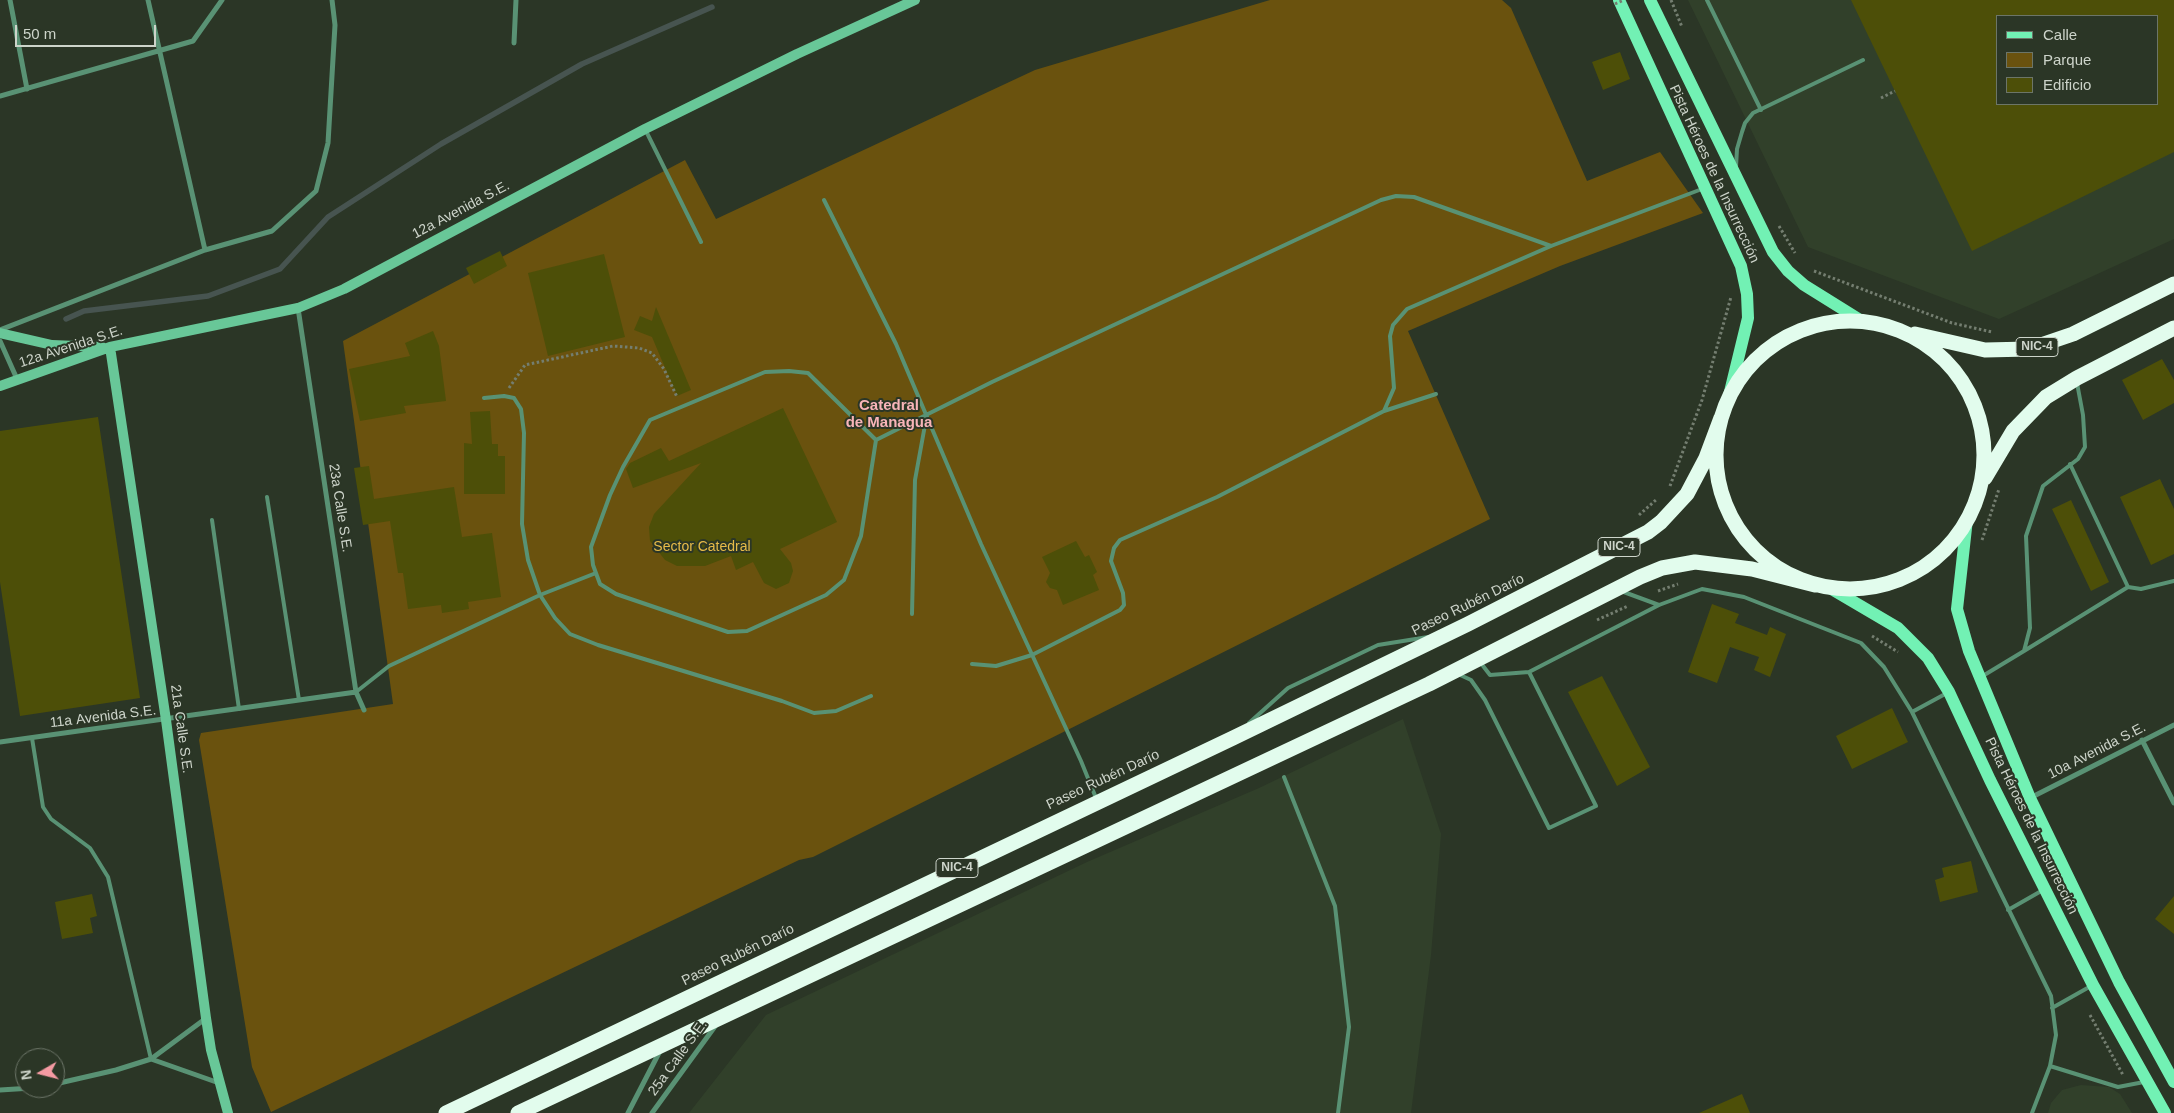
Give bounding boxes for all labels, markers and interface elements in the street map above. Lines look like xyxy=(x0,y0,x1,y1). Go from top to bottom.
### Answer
scale bar xyxy=(18,15,159,47)
legend xyxy=(1996,15,2159,105)
text: 50 m xyxy=(23,25,56,42)
text: Calle xyxy=(2043,26,2077,43)
text: Parque xyxy=(2043,51,2091,68)
text: Edificio xyxy=(2043,76,2091,93)
street label: Pista Héroes de la Insurrección xyxy=(1665,82,1763,266)
street label: 12a Avenida S.E. xyxy=(409,177,513,243)
street label: 12a Avenida S.E. xyxy=(17,322,125,372)
road number: NIC-4 xyxy=(2016,338,2058,357)
district label: Catedral de Managua xyxy=(846,397,932,432)
street label: 23a Calle S.E. xyxy=(325,462,355,554)
road number: NIC-4 xyxy=(1598,538,1640,556)
park label: Sector Catedral xyxy=(653,539,751,555)
street label: Paseo Rubén Darío xyxy=(1409,570,1527,640)
street label: 21a Calle S.E. xyxy=(166,684,196,774)
street label: 11a Avenida S.E. xyxy=(49,702,157,732)
street label: 10a Avenida S.E. xyxy=(2045,719,2149,783)
street label: Pista Héroes de la Insurrección xyxy=(1981,735,2081,917)
street label: Paseo Rubén Darío xyxy=(1044,746,1162,814)
road number: NIC-4 xyxy=(936,858,978,878)
street label: Paseo Rubén Darío xyxy=(679,920,797,990)
street label: 25a Calle S.E. xyxy=(645,1017,711,1099)
north arrow xyxy=(15,1048,65,1098)
text: N xyxy=(18,1069,35,1081)

